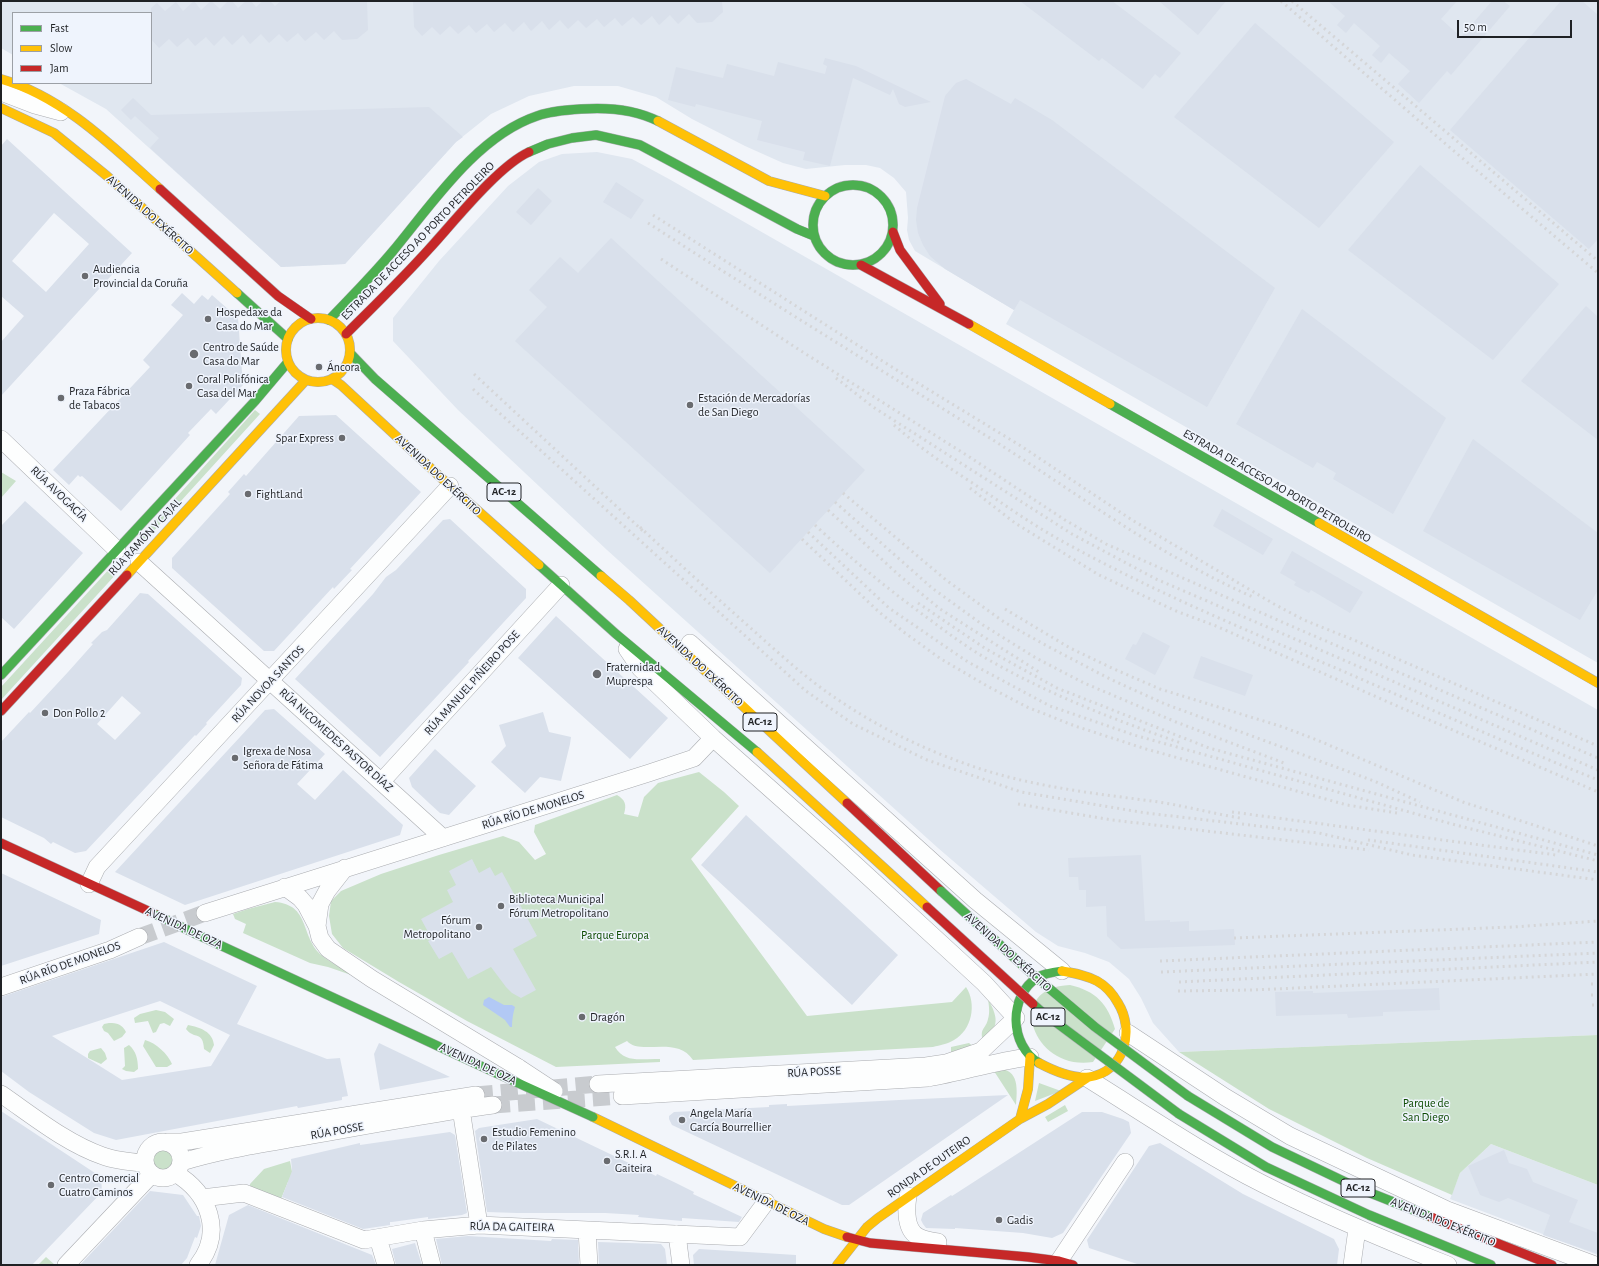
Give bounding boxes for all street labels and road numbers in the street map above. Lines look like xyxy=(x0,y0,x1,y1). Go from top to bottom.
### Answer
street label: ESTRADA DE ACCESO AO PORTO PETROLEIRO xyxy=(338,159,498,323)
street label: AVENIDA DO EXÉRCITO xyxy=(104,172,196,258)
street label: ESTRADA DE ACCESO AO PORTO PETROLEIRO xyxy=(1180,426,1374,546)
street label: AVENIDA DO EXÉRCITO xyxy=(392,432,484,518)
street label: RÚA AVOGACÍA xyxy=(27,463,91,525)
road number: AC-12 xyxy=(487,483,521,501)
street label: RÚA RAMÓN Y CAJAL xyxy=(105,495,185,579)
street label: AVENIDA DO EXÉRCITO xyxy=(654,623,746,709)
street label: RÚA MANUEL PIÑEIRO POSE xyxy=(421,628,523,738)
street label: RÚA NOVOA SANTOS xyxy=(229,642,307,726)
street label: RÚA NICOMEDES PASTOR DÍAZ xyxy=(276,685,396,795)
road number: AC-12 xyxy=(743,713,777,731)
street label: RÚA RÍO DE MONELOS xyxy=(480,788,586,832)
street label: AVENIDA DE OZA xyxy=(143,904,225,952)
street label: AVENIDA DO EXÉRCITO xyxy=(962,909,1054,995)
street label: RÚA RÍO DE MONELOS xyxy=(18,938,122,988)
road number: AC-12 xyxy=(1031,1008,1065,1026)
street label: AVENIDA DE OZA xyxy=(437,1040,519,1088)
street label: RÚA POSSE xyxy=(787,1063,841,1081)
street label: RÚA POSSE xyxy=(309,1119,365,1143)
street label: RONDA DE OUTEIRO xyxy=(885,1133,973,1201)
street label: AVENIDA DE OZA xyxy=(730,1179,812,1229)
road number: AC-12 xyxy=(1341,1179,1375,1197)
street label: AVENIDA DO EXÉRCITO xyxy=(1388,1194,1498,1250)
street label: RÚA DA GAITEIRA xyxy=(469,1219,555,1235)

